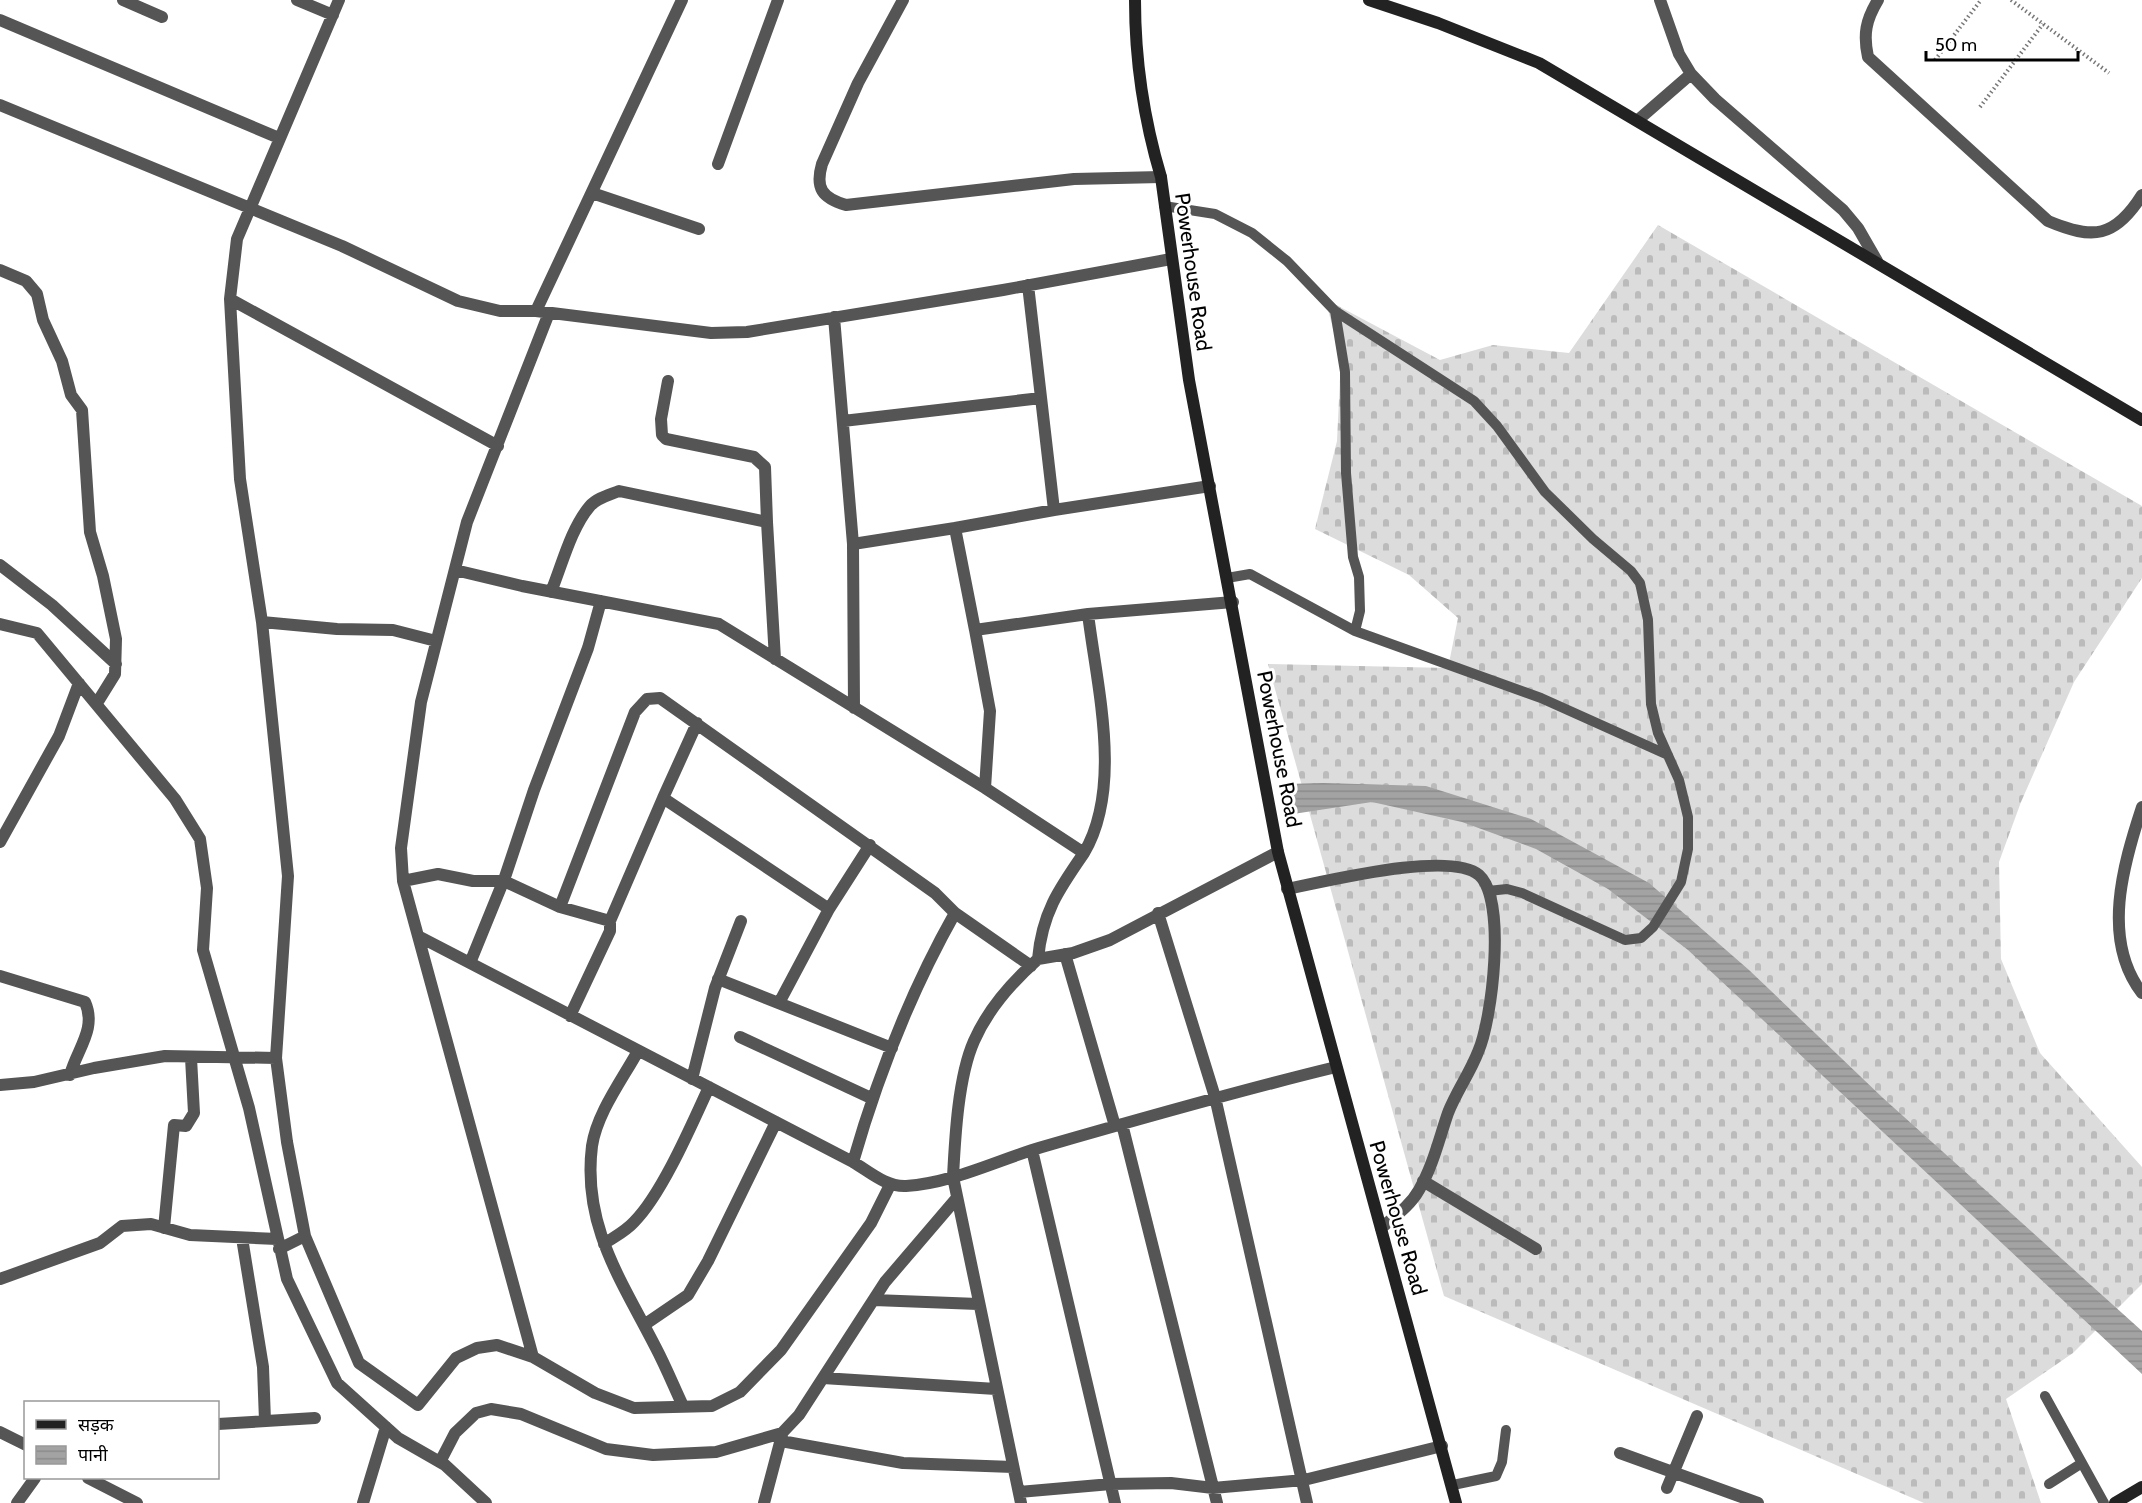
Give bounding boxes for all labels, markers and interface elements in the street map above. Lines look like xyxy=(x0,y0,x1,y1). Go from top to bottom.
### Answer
scale bar xyxy=(1926,24,2078,62)
text: 50 m xyxy=(1935,34,1977,56)
street label: Powerhouse Road xyxy=(1170,191,1217,353)
street label: Powerhouse Road xyxy=(1252,668,1307,830)
street label: Powerhouse Road xyxy=(1365,1138,1432,1298)
legend xyxy=(24,1401,219,1479)
text: सड़क xyxy=(78,1414,115,1436)
text: पानी xyxy=(78,1444,108,1466)

